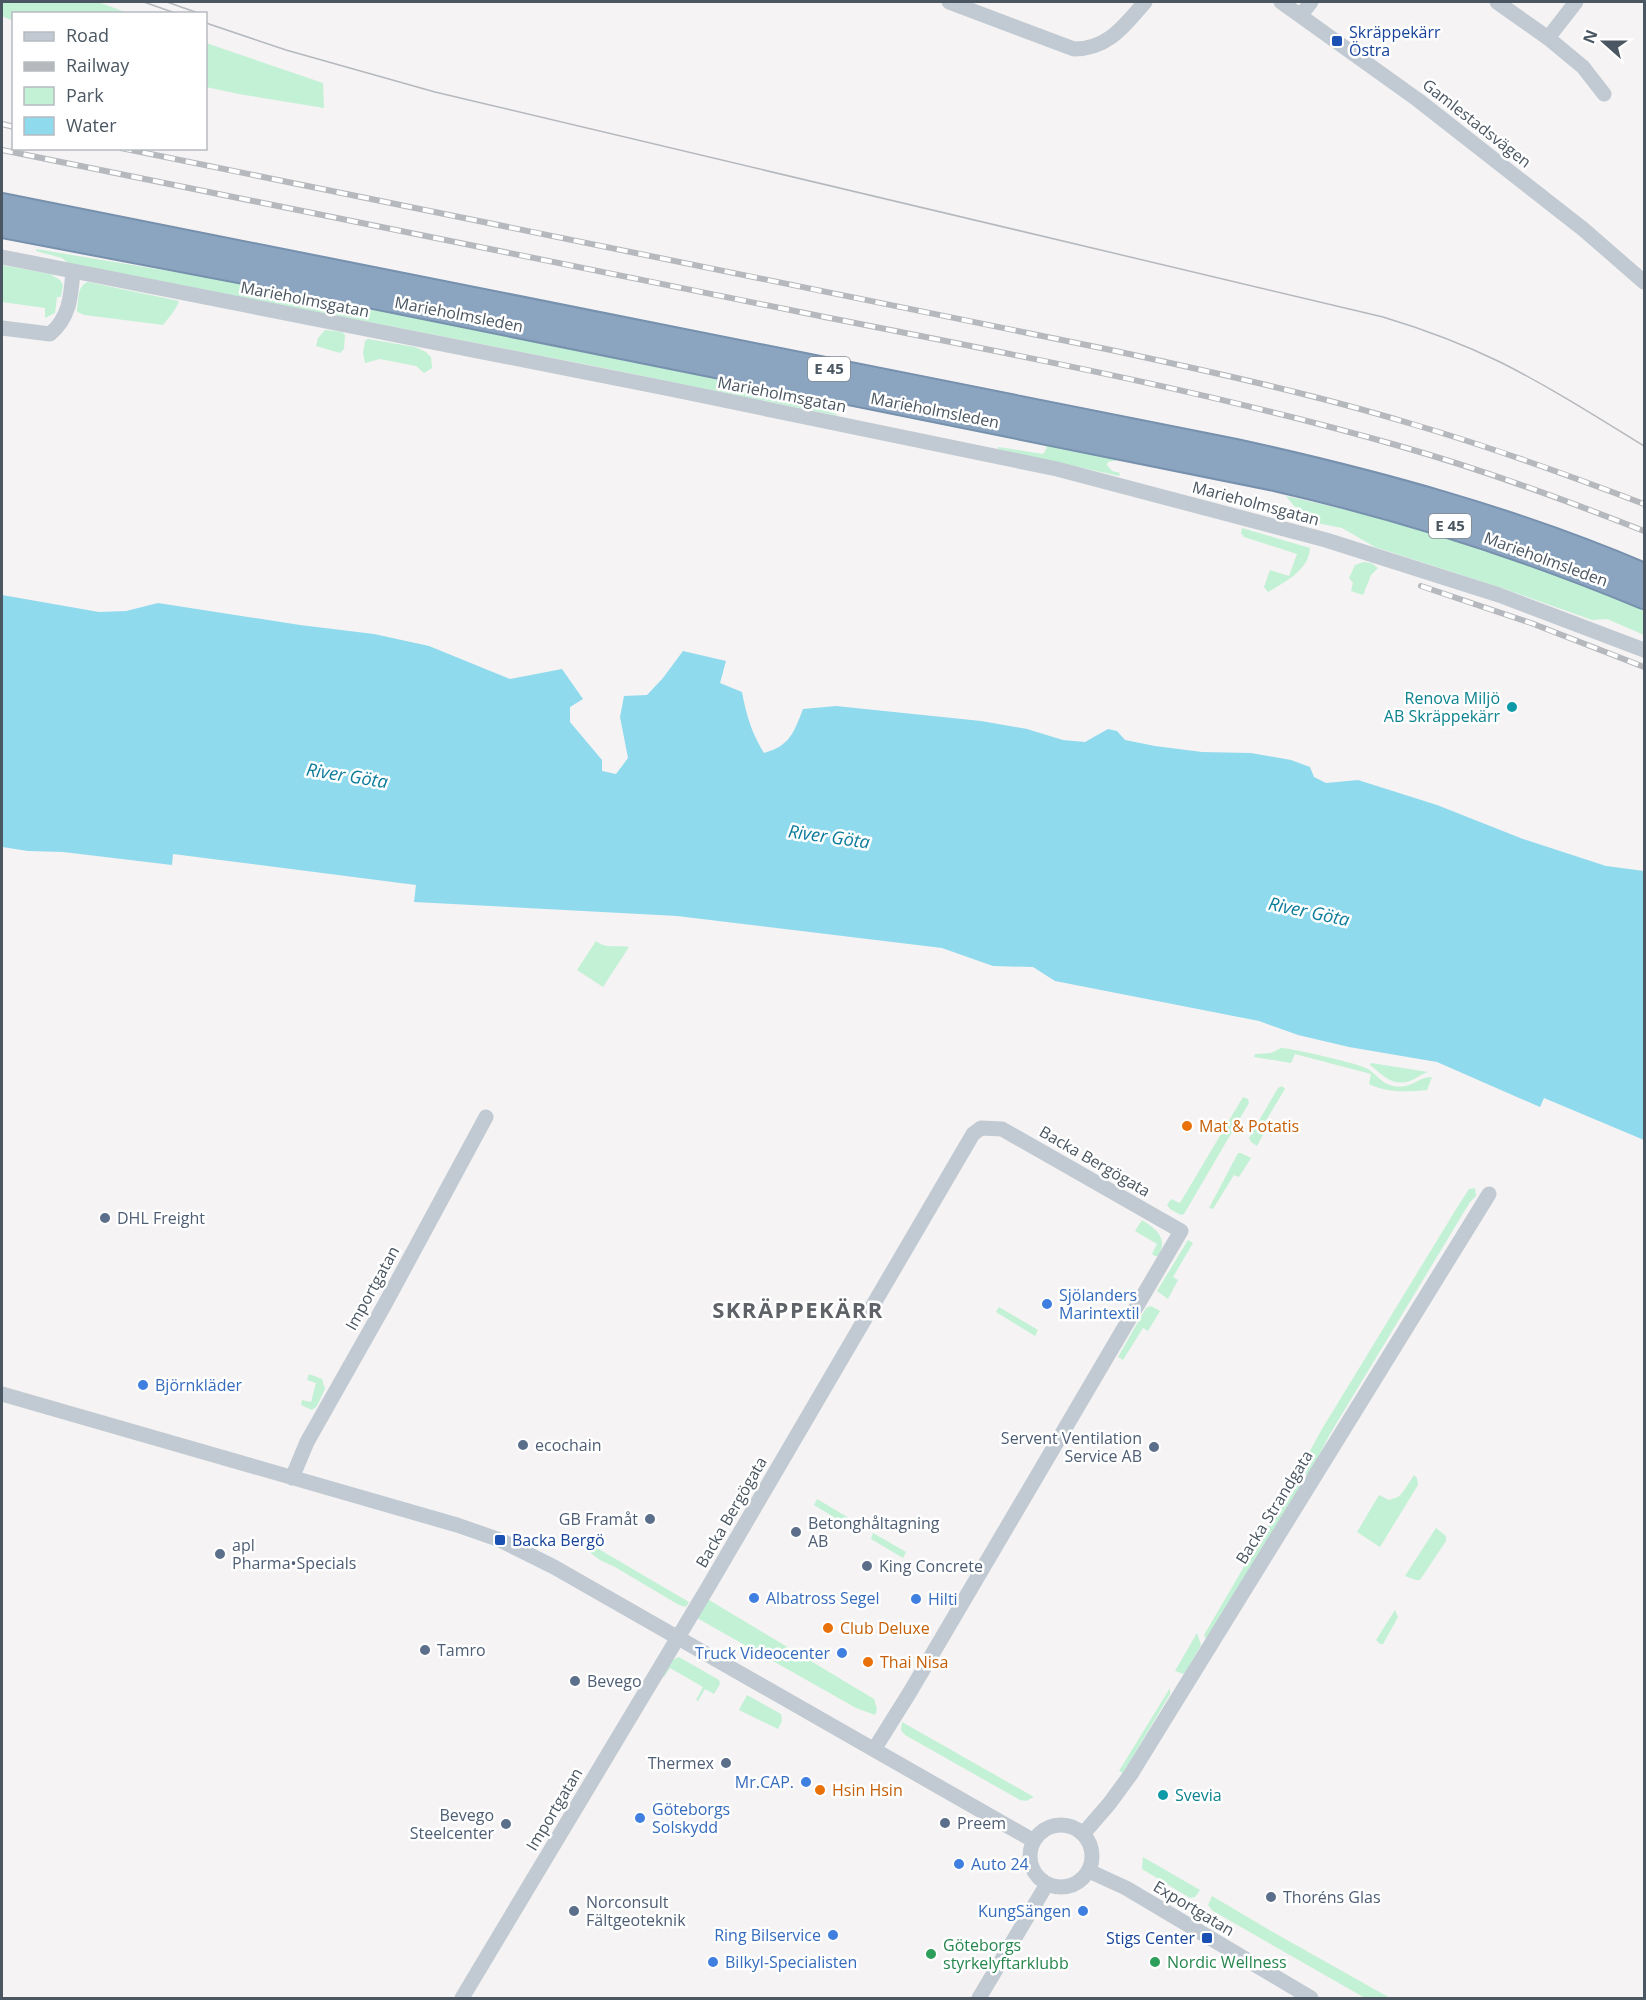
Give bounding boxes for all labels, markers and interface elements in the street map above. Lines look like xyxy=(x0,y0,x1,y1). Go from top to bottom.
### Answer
legend xyxy=(12,12,207,150)
north arrow xyxy=(1574,12,1634,72)
place label: Skräppekärr Östra xyxy=(1349,21,1441,61)
text: Road xyxy=(66,23,109,47)
text: N xyxy=(1577,27,1603,47)
marker: Skräppekärr Östra xyxy=(1330,34,1344,48)
text: Railway xyxy=(66,53,130,77)
street label: Gamlestadsvägen xyxy=(1418,74,1536,172)
text: Park xyxy=(66,83,104,107)
text: Water xyxy=(66,113,117,137)
street label: Marieholmsgatan xyxy=(239,276,371,322)
street label: Marieholmsleden xyxy=(393,291,525,337)
road number: E 45 xyxy=(808,357,850,381)
street label: Marieholmsgatan xyxy=(716,371,848,417)
street label: Marieholmsleden xyxy=(869,387,1001,433)
street label: Marieholmsgatan xyxy=(1190,475,1322,531)
road number: E 45 xyxy=(1429,514,1471,538)
street label: Marieholmsleden xyxy=(1481,526,1611,592)
place label: Renova Miljö AB Skräppekärr xyxy=(1384,687,1500,727)
marker: Renova Miljö AB Skräppekärr xyxy=(1505,700,1519,714)
water label: River Göta xyxy=(305,757,390,793)
water label: River Göta xyxy=(787,818,872,854)
water label: River Göta xyxy=(1266,891,1352,931)
place label: Mat & Potatis xyxy=(1199,1115,1299,1137)
marker: Mat & Potatis xyxy=(1180,1119,1194,1133)
street label: Backa Bergögata xyxy=(1036,1120,1154,1202)
place label: DHL Freight xyxy=(117,1207,205,1229)
marker: DHL Freight xyxy=(98,1211,112,1225)
street label: Importgatan xyxy=(340,1242,404,1334)
place label: Sjölanders Marintextil xyxy=(1059,1284,1140,1324)
district label: SKRÄPPEKÄRR xyxy=(712,1294,884,1324)
marker: Sjölanders Marintextil xyxy=(1040,1297,1054,1311)
place label: Björnkläder xyxy=(155,1374,242,1396)
marker: Björnkläder xyxy=(136,1378,150,1392)
place label: Servent Ventilation Service AB xyxy=(1001,1427,1142,1467)
place label: ecochain xyxy=(535,1434,602,1456)
marker: ecochain xyxy=(516,1438,530,1452)
marker: Servent Ventilation Service AB xyxy=(1147,1440,1161,1454)
street label: Backa Strandgata xyxy=(1230,1446,1318,1568)
street label: Backa Bergögata xyxy=(690,1453,772,1571)
place label: GB Framåt xyxy=(559,1508,638,1530)
marker: GB Framåt xyxy=(643,1512,657,1526)
place label: Betonghåltagning AB xyxy=(808,1512,940,1552)
marker: Betonghåltagning AB xyxy=(789,1525,803,1539)
place label: Backa Bergö xyxy=(512,1529,605,1551)
marker: Backa Bergö xyxy=(493,1533,507,1547)
place label: apl Pharma•Specials xyxy=(232,1534,356,1574)
marker: apl Pharma•Specials xyxy=(213,1547,227,1561)
place label: King Concrete xyxy=(879,1555,983,1577)
marker: King Concrete xyxy=(860,1559,874,1573)
place label: Albatross Segel xyxy=(766,1587,880,1609)
place label: Hilti xyxy=(928,1588,958,1610)
marker: Albatross Segel xyxy=(747,1591,761,1605)
marker: Hilti xyxy=(909,1592,923,1606)
place label: Club Deluxe xyxy=(840,1617,930,1639)
marker: Club Deluxe xyxy=(821,1621,835,1635)
place label: Tamro xyxy=(437,1639,486,1661)
place label: Truck Videocenter xyxy=(695,1642,830,1664)
marker: Tamro xyxy=(418,1643,432,1657)
marker: Truck Videocenter xyxy=(835,1646,849,1660)
place label: Thai Nisa xyxy=(880,1651,948,1673)
marker: Thai Nisa xyxy=(861,1655,875,1669)
place label: Bevego xyxy=(587,1670,642,1692)
marker: Bevego xyxy=(568,1674,582,1688)
place label: Thermex xyxy=(648,1752,715,1774)
marker: Thermex xyxy=(719,1756,733,1770)
street label: Importgatan xyxy=(521,1764,587,1854)
place label: Mr.CAP. xyxy=(735,1771,794,1793)
marker: Mr.CAP. xyxy=(799,1775,813,1789)
place label: Hsin Hsin xyxy=(832,1779,903,1801)
marker: Hsin Hsin xyxy=(813,1783,827,1797)
place label: Svevia xyxy=(1175,1784,1222,1806)
marker: Svevia xyxy=(1156,1788,1170,1802)
place label: Göteborgs Solskydd xyxy=(652,1798,730,1838)
place label: Bevego Steelcenter xyxy=(410,1804,494,1844)
marker: Göteborgs Solskydd xyxy=(633,1811,647,1825)
place label: Preem xyxy=(957,1812,1006,1834)
marker: Preem xyxy=(938,1816,952,1830)
marker: Bevego Steelcenter xyxy=(499,1817,513,1831)
place label: Auto 24 xyxy=(971,1853,1029,1875)
marker: Auto 24 xyxy=(952,1857,966,1871)
street label: Exportgatan xyxy=(1149,1875,1239,1941)
place label: Thoréns Glas xyxy=(1283,1886,1381,1908)
marker: Thoréns Glas xyxy=(1264,1890,1278,1904)
place label: Norconsult Fältgeoteknik xyxy=(586,1891,686,1931)
place label: KungSängen xyxy=(978,1900,1071,1922)
marker: Norconsult Fältgeoteknik xyxy=(567,1904,581,1918)
marker: KungSängen xyxy=(1076,1904,1090,1918)
place label: Ring Bilservice xyxy=(714,1924,821,1946)
place label: Stigs Center xyxy=(1106,1927,1195,1949)
marker: Ring Bilservice xyxy=(826,1928,840,1942)
marker: Stigs Center xyxy=(1200,1931,1214,1945)
place label: Göteborgs styrkelyftarklubb xyxy=(943,1934,1069,1974)
marker: Göteborgs styrkelyftarklubb xyxy=(924,1947,938,1961)
place label: Bilkyl-Specialisten xyxy=(725,1951,857,1973)
place label: Nordic Wellness xyxy=(1167,1951,1287,1973)
marker: Bilkyl-Specialisten xyxy=(706,1955,720,1969)
marker: Nordic Wellness xyxy=(1148,1955,1162,1969)

